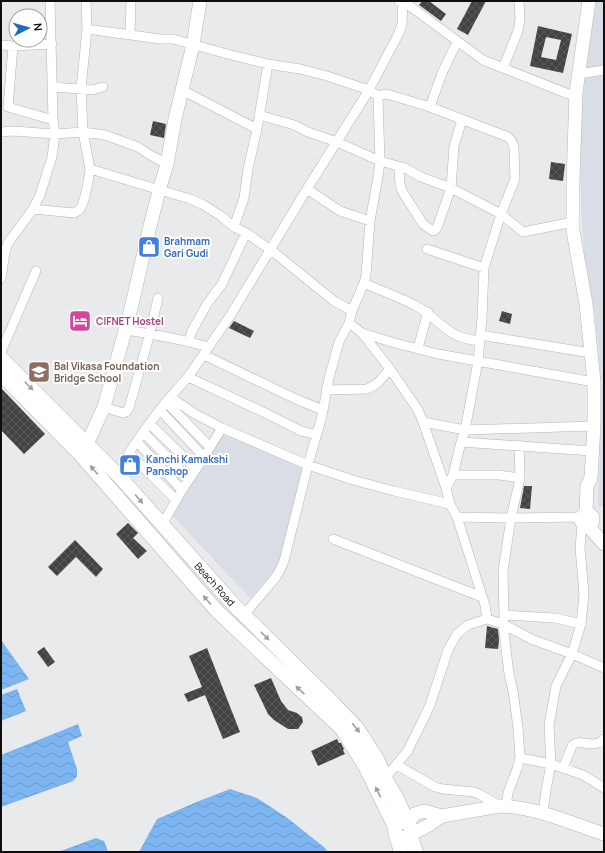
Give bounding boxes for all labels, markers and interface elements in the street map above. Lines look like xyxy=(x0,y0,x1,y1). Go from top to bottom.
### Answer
north arrow xyxy=(8,8,48,48)
text: N xyxy=(31,22,46,32)
shop icon: Brahmam Gari Gudi xyxy=(136,234,162,260)
place label: Brahmam Gari Gudi xyxy=(164,234,210,260)
hotel icon: CIFNET Hostel xyxy=(67,308,93,334)
place label: CIFNET Hostel xyxy=(96,314,164,328)
school or university icon: Bal Vikasa Foundation Bridge School xyxy=(26,359,52,385)
place label: Bal Vikasa Foundation Bridge School xyxy=(54,359,159,385)
one-way arrow xyxy=(24,381,34,391)
shop icon: Kanchi Kamakshi Panshop xyxy=(117,452,143,478)
place label: Kanchi Kamakshi Panshop xyxy=(146,452,228,478)
one-way arrow xyxy=(89,465,98,475)
one-way arrow xyxy=(134,493,143,504)
street label: Beach Road xyxy=(192,559,239,609)
one-way arrow xyxy=(202,595,211,605)
one-way arrow xyxy=(260,631,270,641)
one-way arrow xyxy=(295,685,305,695)
one-way arrow xyxy=(351,723,360,734)
one-way arrow xyxy=(375,787,381,798)

